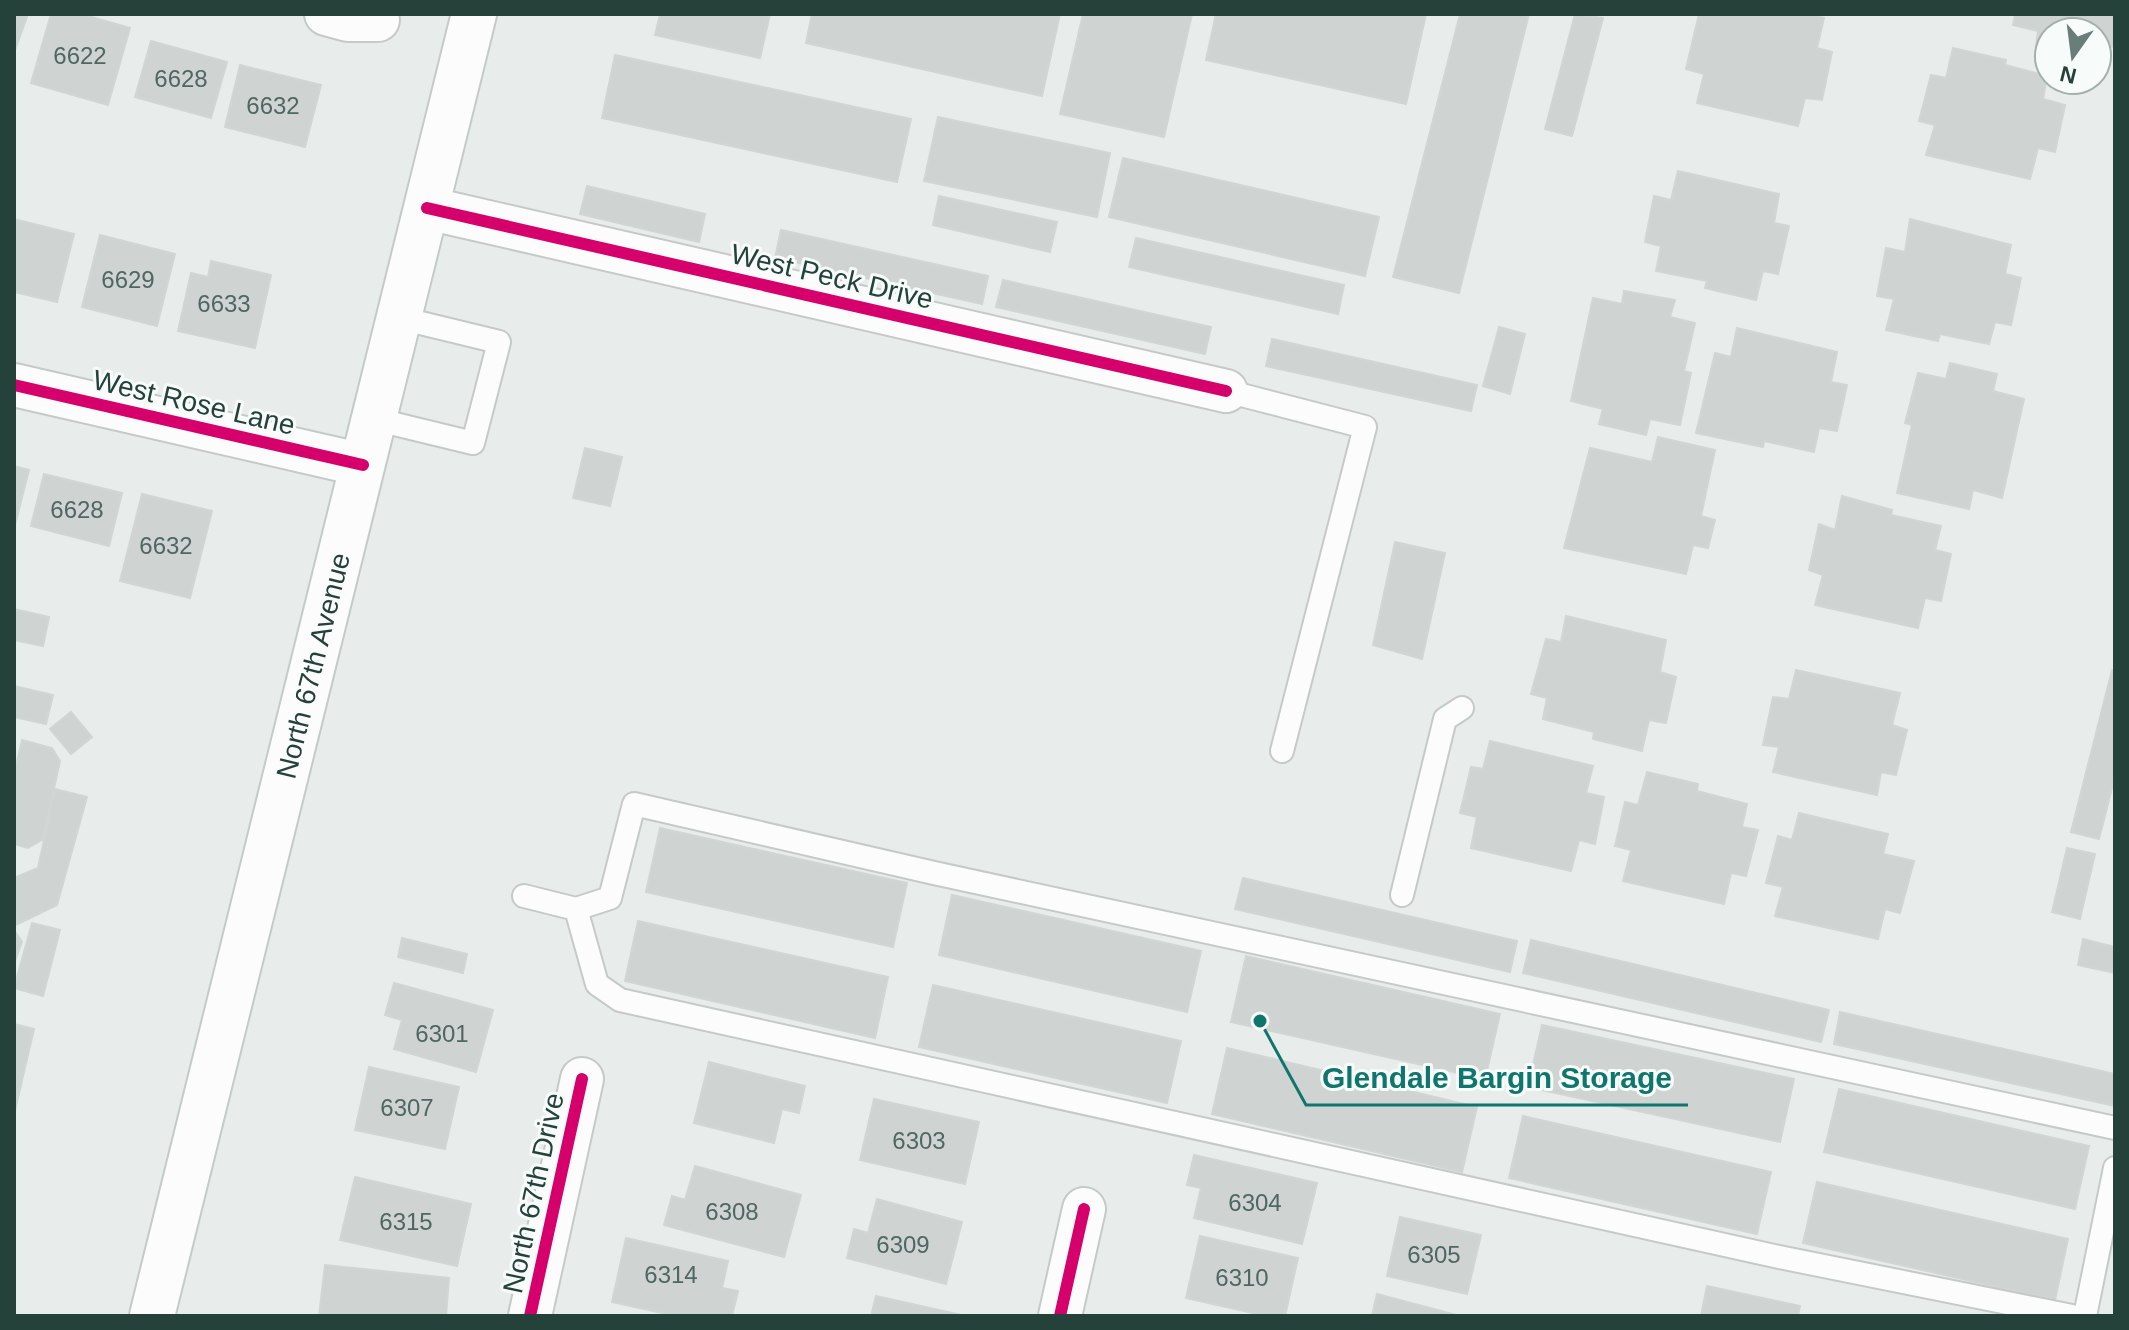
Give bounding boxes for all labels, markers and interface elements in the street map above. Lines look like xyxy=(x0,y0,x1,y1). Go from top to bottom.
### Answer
north arrow xyxy=(2033,16,2113,96)
house number: 6622 xyxy=(53,42,107,69)
text: N xyxy=(2058,61,2079,89)
house number: 6628 xyxy=(154,65,208,92)
house number: 6632 xyxy=(246,92,300,119)
street label: West Peck Drive xyxy=(728,238,936,315)
house number: 6629 xyxy=(101,266,155,293)
house number: 6633 xyxy=(197,290,251,317)
street label: West Rose Lane xyxy=(90,364,298,441)
house number: 6628 xyxy=(50,496,104,523)
house number: 6632 xyxy=(139,532,193,559)
street label: North 67th Avenue xyxy=(271,550,356,782)
house number: 6301 xyxy=(415,1020,469,1047)
callout: Glendale Bargin Storage xyxy=(1306,1051,1688,1105)
text: Glendale Bargin Storage xyxy=(1322,1061,1672,1094)
street label: North 67th Drive xyxy=(497,1090,570,1296)
house number: 6307 xyxy=(380,1094,434,1121)
house number: 6303 xyxy=(892,1127,946,1154)
house number: 6304 xyxy=(1228,1189,1282,1216)
house number: 6308 xyxy=(705,1198,759,1225)
house number: 6315 xyxy=(379,1208,433,1235)
house number: 6309 xyxy=(876,1231,930,1258)
house number: 6305 xyxy=(1407,1241,1461,1268)
house number: 6314 xyxy=(644,1261,698,1288)
house number: 6310 xyxy=(1215,1264,1269,1291)

